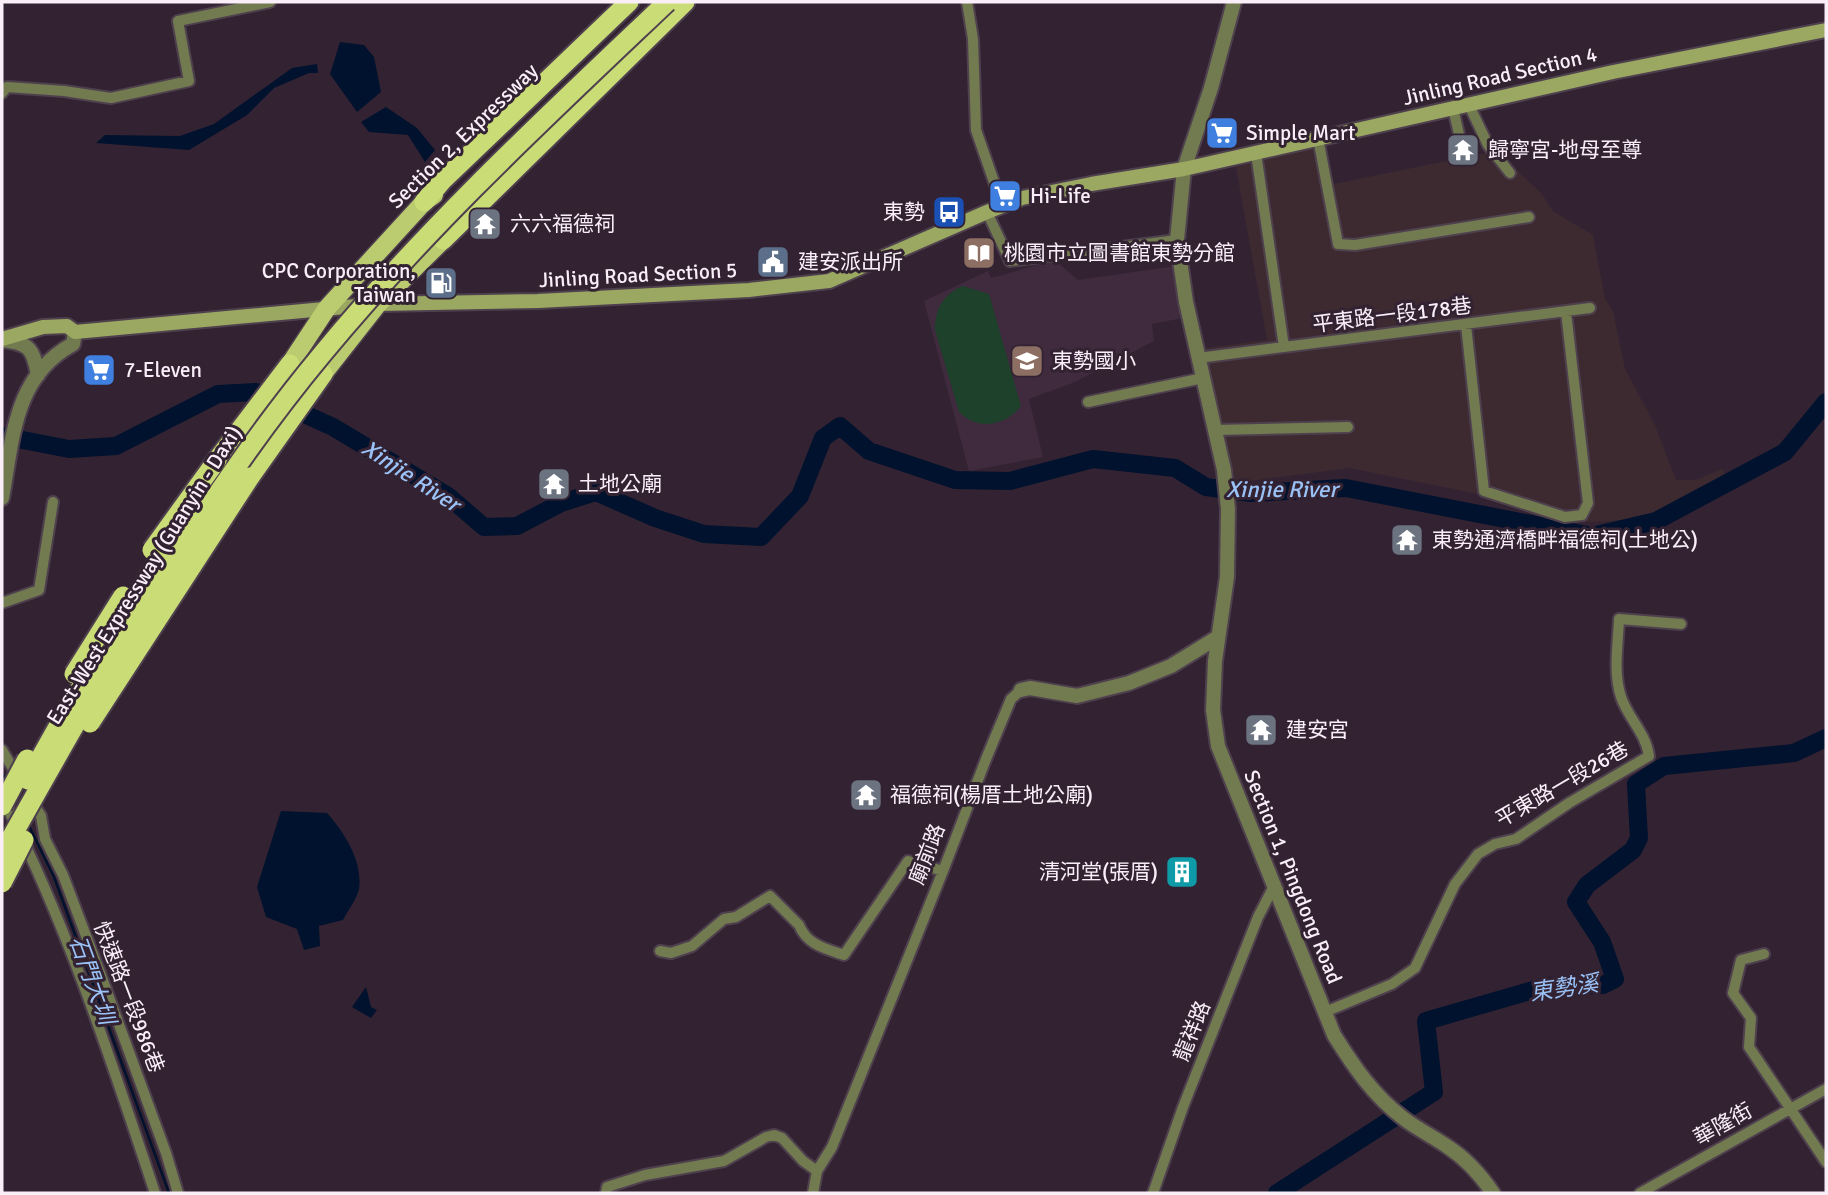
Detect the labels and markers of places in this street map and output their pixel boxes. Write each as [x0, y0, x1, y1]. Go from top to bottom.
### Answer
supermarket icon: Simple Mart [1203, 114, 1241, 152]
place label: Simple Mart [1246, 120, 1355, 146]
temple icon: 歸寧宮-地母至尊 [1444, 131, 1482, 169]
place label: 歸寧宮-地母至尊 [1488, 137, 1642, 163]
supermarket icon: Hi-Life [986, 177, 1024, 215]
place label: Hi-Life [1030, 183, 1091, 209]
bus stop icon: 東勢 [930, 193, 968, 231]
place label: 東勢 [883, 199, 925, 225]
temple icon: 六六福德祠 [466, 205, 504, 243]
place label: 六六福德祠 [510, 211, 615, 237]
library icon: 桃園市立圖書館東勢分館 [960, 234, 998, 272]
place label: 桃園市立圖書館東勢分館 [1004, 240, 1235, 266]
public building icon: 建安派出所 [754, 243, 792, 281]
place label: 建安派出所 [798, 249, 903, 275]
place label: CPC Corporation, Taiwan [262, 258, 416, 308]
fuel station icon: CPC Corporation, Taiwan [422, 264, 460, 302]
school or university icon: 東勢國小 [1008, 342, 1046, 380]
place label: 東勢國小 [1052, 348, 1136, 374]
supermarket icon: 7-Eleven [80, 351, 118, 389]
place label: 7-Eleven [124, 357, 202, 383]
temple icon: 土地公廟 [535, 465, 573, 503]
place label: 土地公廟 [578, 471, 662, 497]
temple icon: 東勢通濟橋畔福德祠(土地公) [1388, 521, 1426, 559]
place label: 東勢通濟橋畔福德祠(土地公) [1432, 527, 1698, 553]
temple icon: 建安宮 [1242, 711, 1280, 749]
place label: 建安宮 [1286, 717, 1349, 743]
temple icon: 福德祠(楊厝土地公廟) [847, 776, 885, 814]
place label: 福德祠(楊厝土地公廟) [890, 782, 1093, 808]
building icon: 清河堂(張厝) [1163, 853, 1201, 891]
place label: 清河堂(張厝) [1039, 859, 1158, 885]

